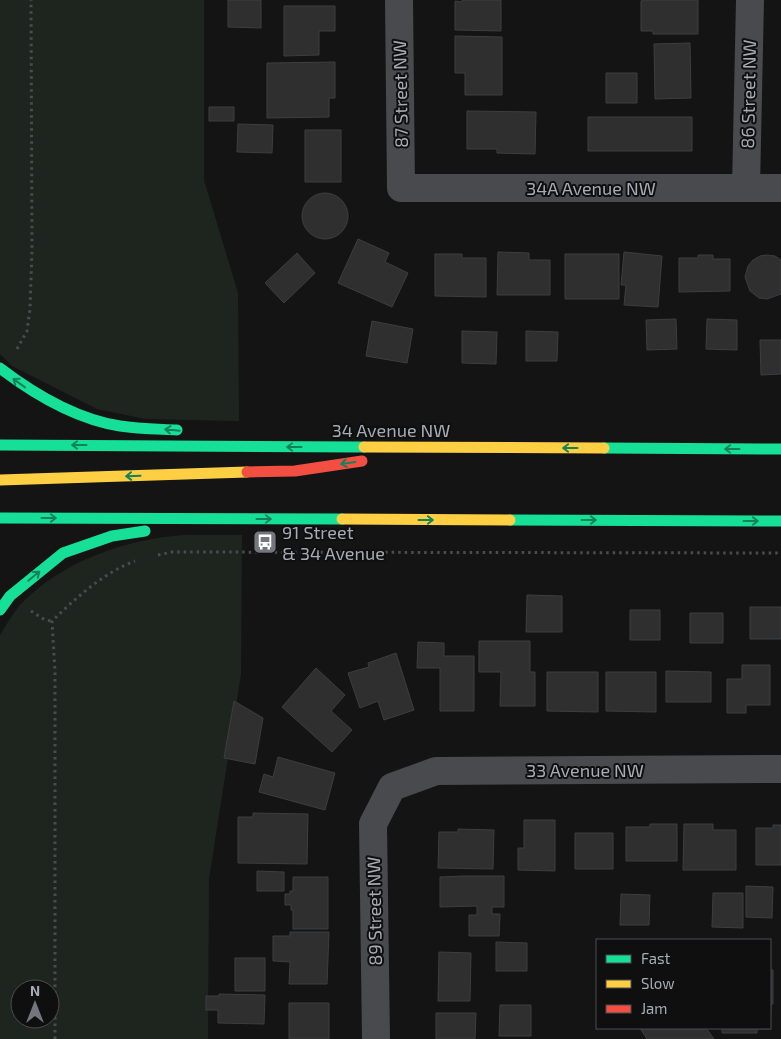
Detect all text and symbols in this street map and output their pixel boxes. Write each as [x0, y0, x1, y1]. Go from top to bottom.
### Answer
street label: 86 Street NW [736, 39, 760, 149]
street label: 87 Street NW [388, 40, 412, 148]
street label: 34A Avenue NW [526, 177, 656, 199]
one-way arrow [13, 377, 26, 388]
street label: 34 Avenue NW [332, 419, 450, 441]
one-way arrow [165, 425, 181, 435]
one-way arrow [71, 440, 88, 450]
one-way arrow [286, 442, 302, 452]
one-way arrow [562, 443, 578, 453]
one-way arrow [725, 444, 741, 454]
one-way arrow [340, 458, 356, 468]
one-way arrow [125, 471, 141, 480]
one-way arrow [40, 513, 56, 523]
one-way arrow [255, 514, 271, 524]
one-way arrow [418, 515, 434, 525]
one-way arrow [580, 515, 596, 525]
one-way arrow [742, 516, 759, 526]
place label: 91 Street & 34 Avenue [282, 521, 385, 564]
bus stop icon: 91 Street & 34 Avenue [252, 529, 278, 555]
one-way arrow [28, 571, 41, 582]
street label: 33 Avenue NW [526, 759, 644, 781]
street label: 89 Street NW [362, 856, 386, 966]
legend [596, 939, 771, 1029]
text: Fast [641, 949, 671, 967]
text: Slow [641, 974, 675, 992]
north arrow [10, 979, 60, 1029]
text: N [30, 982, 40, 999]
text: Jam [641, 999, 667, 1017]

